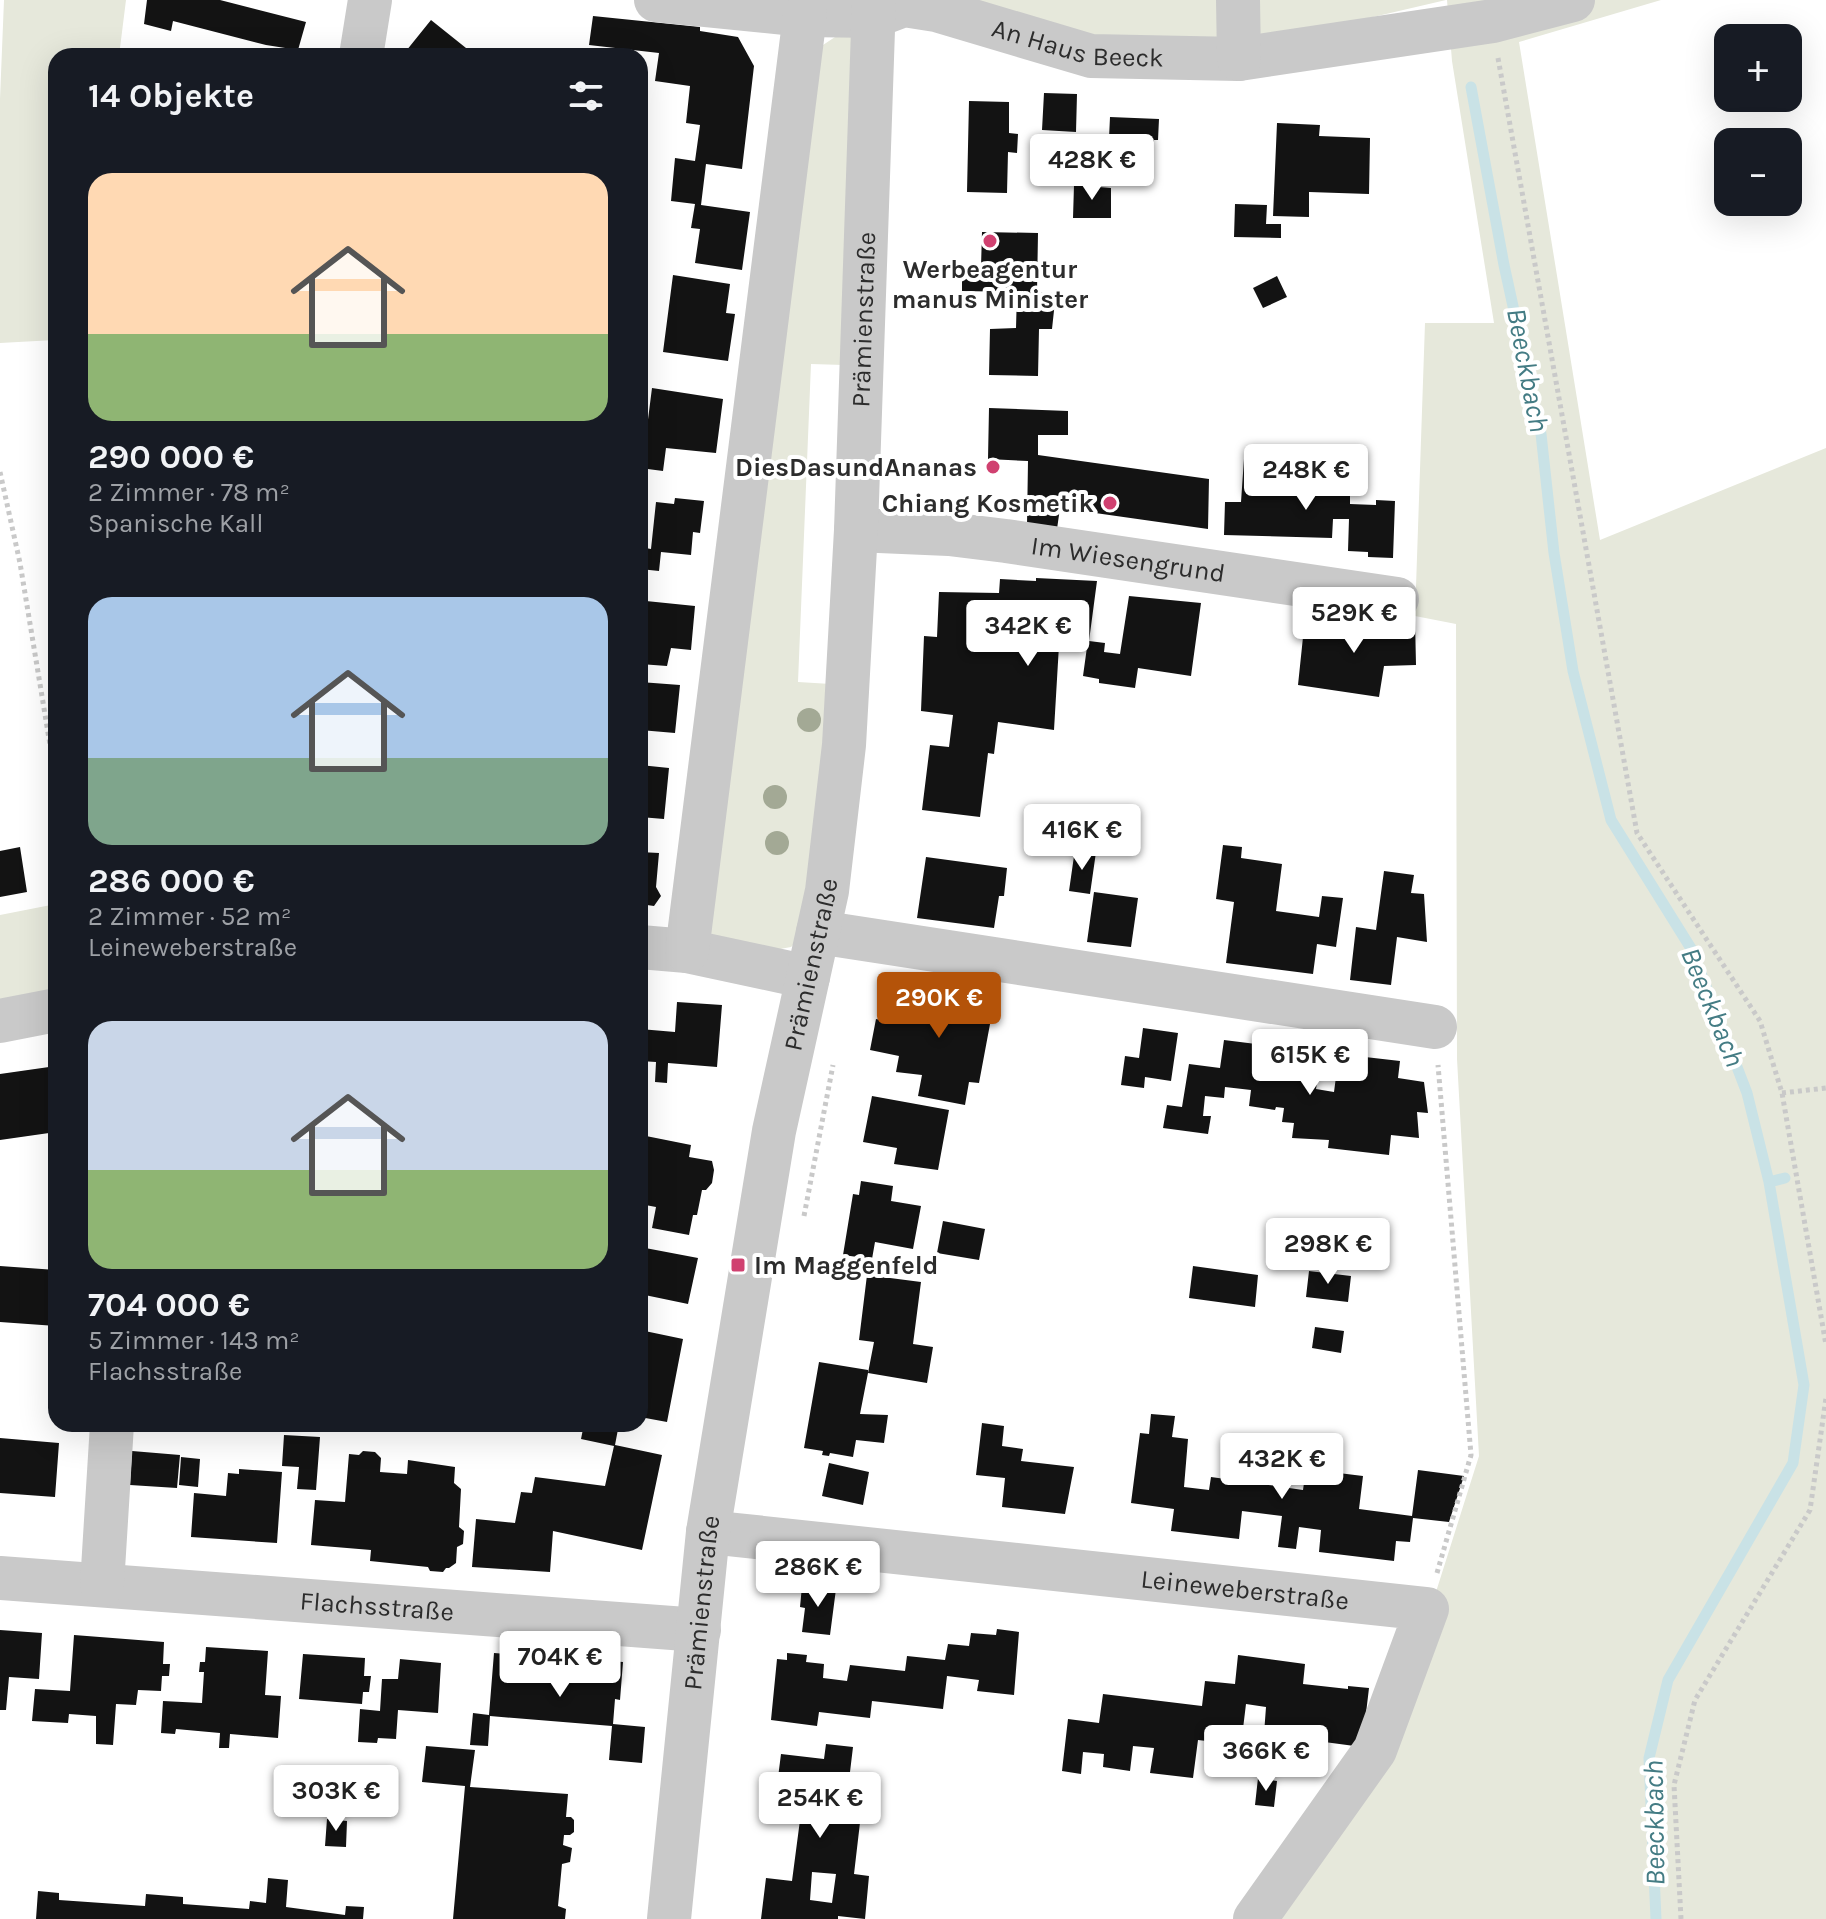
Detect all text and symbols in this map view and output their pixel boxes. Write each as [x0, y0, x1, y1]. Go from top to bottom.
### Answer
street label: An Haus Beeck [988, 12, 1164, 73]
map controls [1714, 24, 1802, 216]
button: + [1714, 24, 1802, 112]
icon: filters [564, 74, 608, 118]
text: 14 Objekte [88, 76, 254, 116]
button: − [1714, 128, 1802, 216]
pin: 428K € [1027, 134, 1157, 202]
text: 428K € [1048, 144, 1136, 175]
icon: home [276, 225, 420, 369]
street label: Prämienstraße [845, 231, 882, 408]
marker: Werbeagentur manus Minister [981, 232, 999, 250]
place label: Werbeagentur manus Minister [892, 254, 1089, 315]
water label: Beeckbach [1500, 305, 1556, 435]
text: 290 000 € [88, 437, 254, 477]
pin: 248K € [1241, 444, 1371, 512]
place label: DiesDasundAnanas [735, 452, 977, 483]
text: 248K € [1262, 454, 1350, 485]
marker: DiesDasundAnanas [984, 458, 1002, 476]
text: 2 Zimmer · 78 m² [88, 477, 290, 508]
place label: Chiang Kosmetik [882, 488, 1094, 519]
marker: Chiang Kosmetik [1101, 494, 1119, 512]
text: Spanische Kall [88, 508, 264, 539]
street label: Im Wiesengrund [1029, 529, 1227, 589]
pin: 529K € [1289, 587, 1419, 655]
text: 529K € [1311, 597, 1397, 628]
pin: 342K € [963, 600, 1093, 668]
text: 342K € [984, 610, 1072, 641]
icon: home [276, 649, 420, 793]
pin: 416K € [1017, 804, 1147, 872]
text: 416K € [1042, 814, 1122, 845]
text: 286 000 € [88, 861, 254, 901]
street label: Prämienstraße [777, 877, 844, 1054]
text: 2 Zimmer · 52 m² [88, 901, 291, 932]
text: Leineweberstraße [88, 932, 297, 963]
water label: Beeckbach [1674, 942, 1752, 1072]
pin: 290K € [874, 972, 1004, 1040]
text: 290K € [895, 982, 983, 1013]
pin: 615K € [1245, 1029, 1375, 1097]
text: 615K € [1270, 1039, 1350, 1070]
icon: home [276, 1073, 420, 1217]
pin: 298K € [1263, 1218, 1393, 1286]
text: 298K € [1284, 1228, 1372, 1259]
place label: Im Maggenfeld [754, 1250, 939, 1281]
marker: Im Maggenfeld [729, 1256, 747, 1274]
text: 704 000 € [88, 1285, 250, 1325]
text: 5 Zimmer · 143 m² [88, 1325, 300, 1356]
text: Flachsstraße [88, 1356, 242, 1387]
pin: 432K € [1217, 1433, 1347, 1501]
text: 432K € [1238, 1443, 1326, 1474]
street label: Prämienstraße [677, 1513, 726, 1692]
pin: 286K € [753, 1541, 883, 1609]
text: 286K € [774, 1551, 862, 1582]
street label: Leineweberstraße [1139, 1563, 1351, 1616]
street label: Flachsstraße [299, 1585, 455, 1627]
pin: 704K € [495, 1631, 625, 1699]
text: 704K € [518, 1641, 602, 1672]
pin: 366K € [1201, 1725, 1331, 1793]
text: 366K € [1222, 1735, 1310, 1766]
water label: Beeckbach [1636, 1760, 1672, 1886]
pin: 303K € [271, 1765, 401, 1833]
pin: 254K € [755, 1772, 885, 1840]
text: 303K € [292, 1775, 380, 1806]
text: 254K € [777, 1782, 863, 1813]

